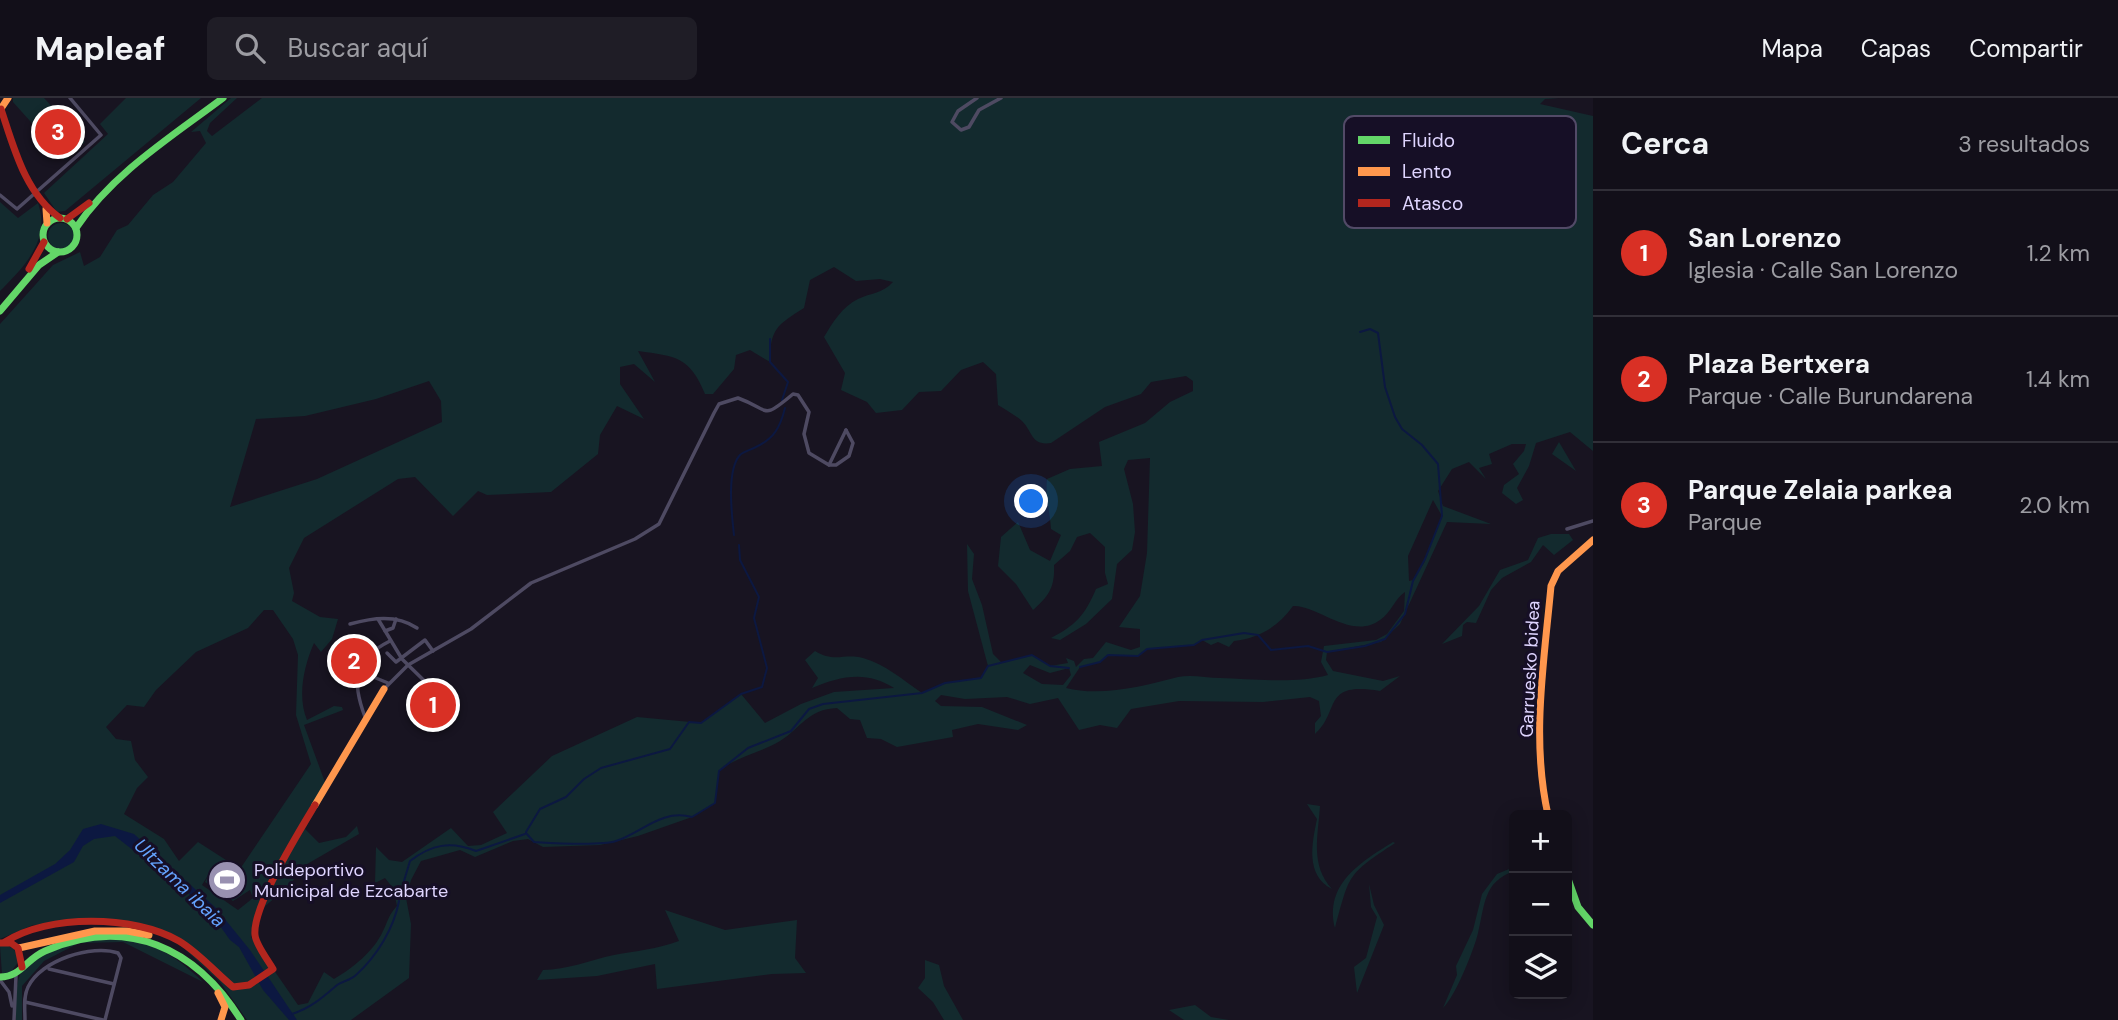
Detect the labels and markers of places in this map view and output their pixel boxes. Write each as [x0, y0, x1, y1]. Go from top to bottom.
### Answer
pin: 3 [35, 106, 81, 158]
pin: 2 [331, 635, 377, 687]
pin: 1 [410, 679, 456, 731]
place label: Polideportivo Municipal de Ezcabarte [254, 858, 448, 903]
sports icon: Polideportivo Municipal de Ezcabarte [206, 859, 248, 901]

